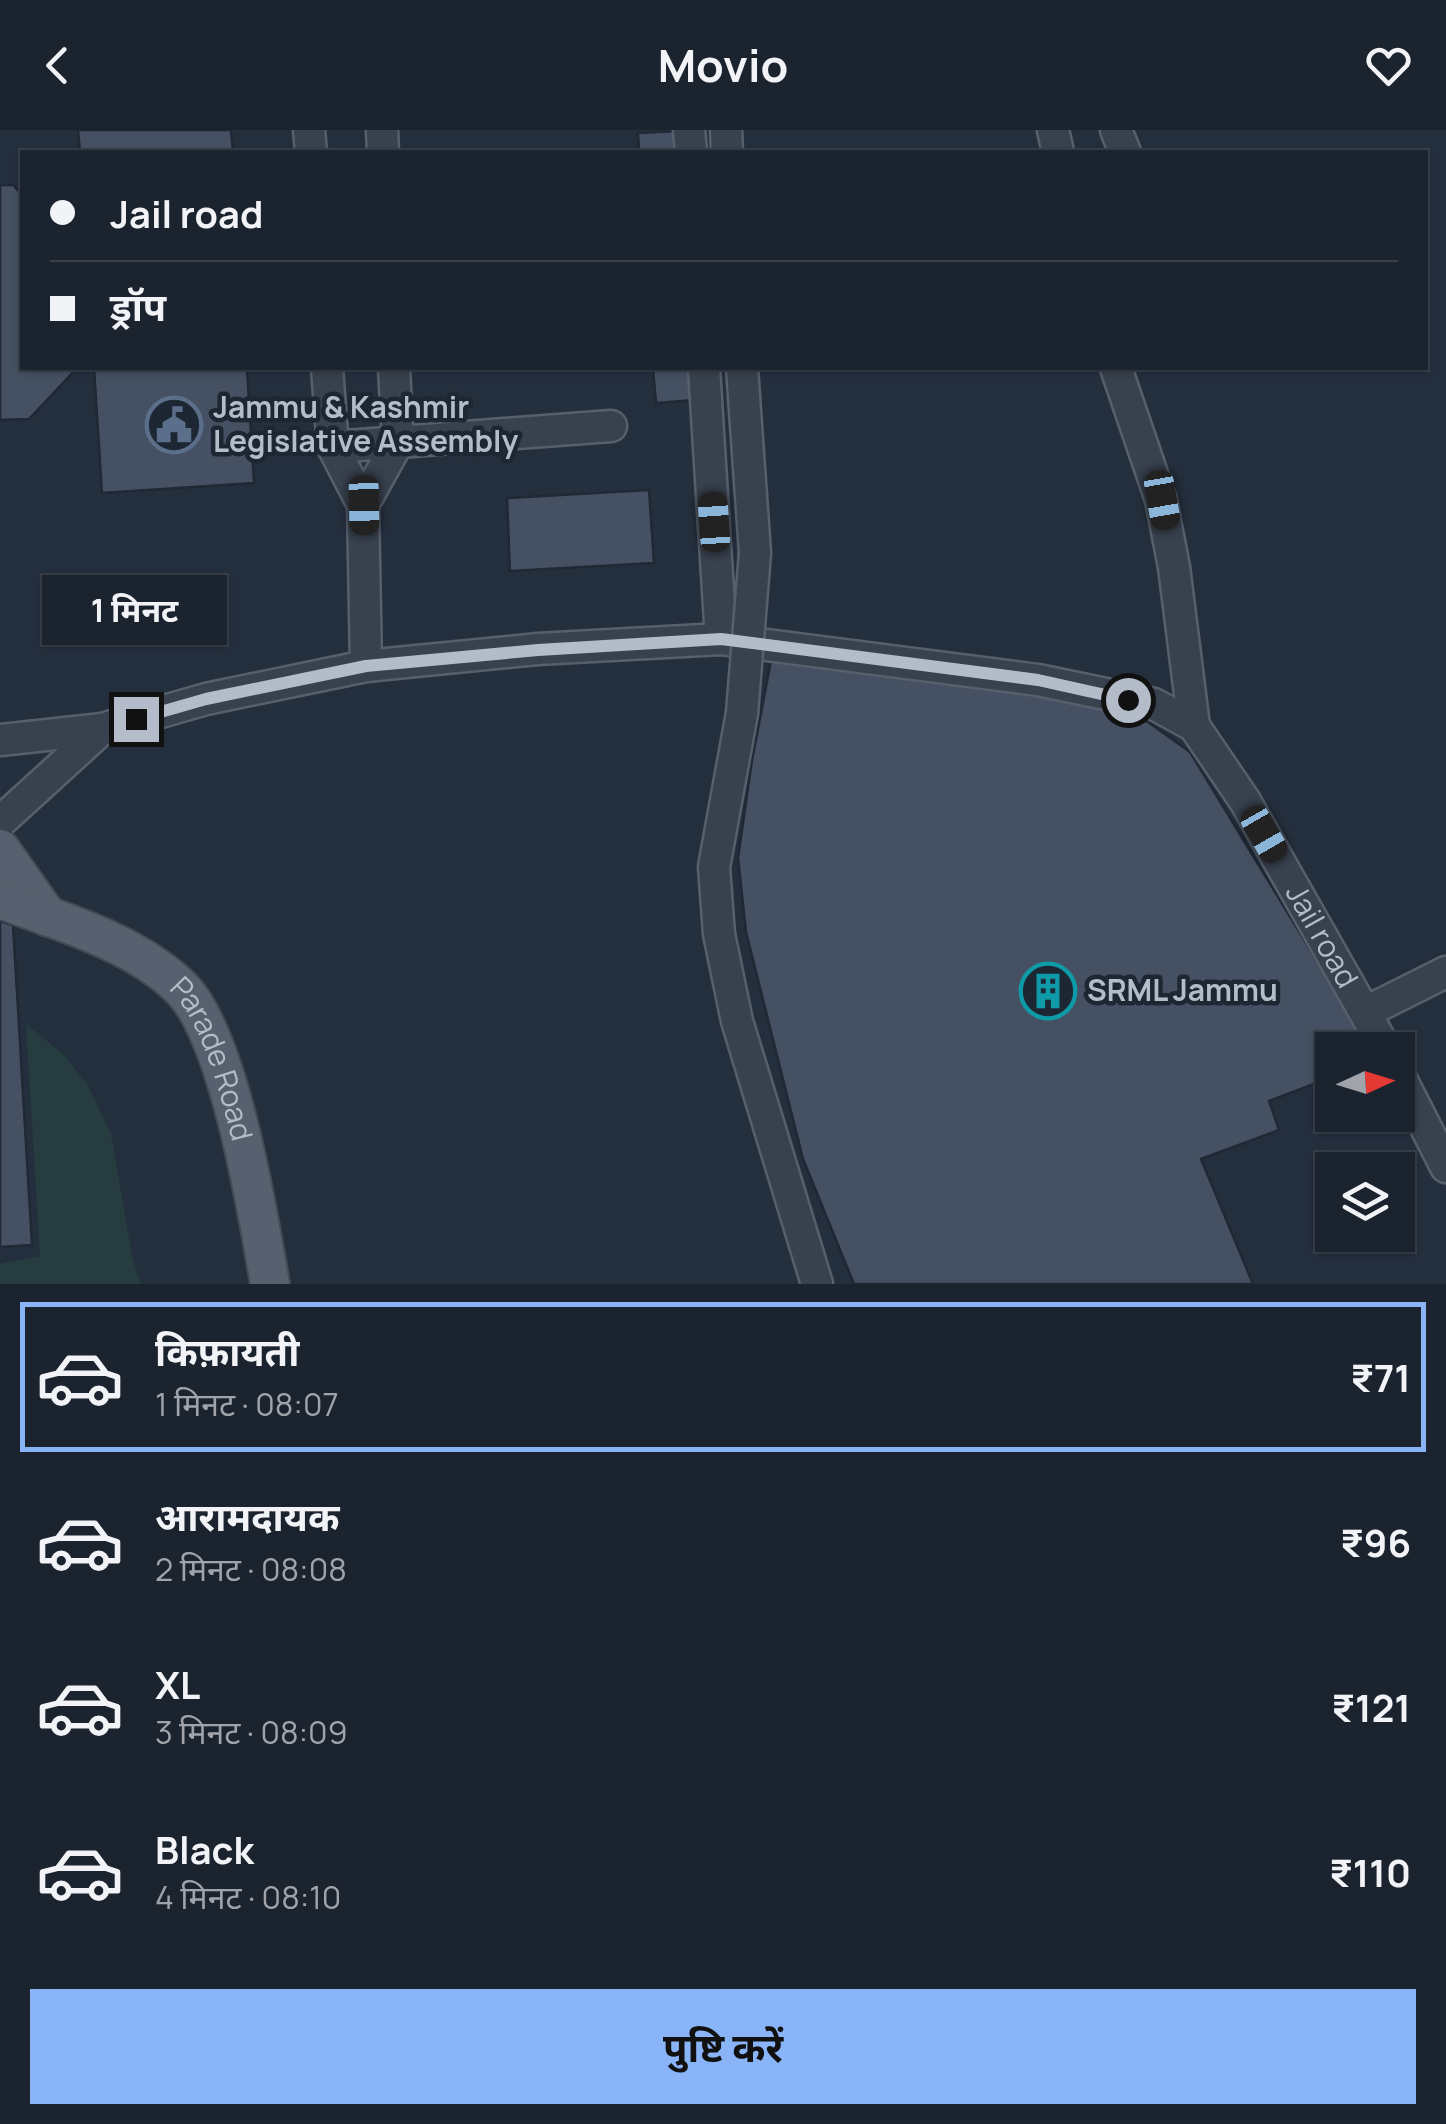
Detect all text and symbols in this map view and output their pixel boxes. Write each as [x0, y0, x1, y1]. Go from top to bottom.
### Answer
text: Movio [658, 34, 788, 96]
icon: back [30, 38, 85, 93]
icon: heart [1361, 38, 1416, 93]
text: Jail road [110, 187, 263, 239]
text: ड्रॉप [110, 280, 166, 332]
place label: Jammu & Kashmir Legislative Assembly [213, 386, 518, 461]
public building icon: Jammu & Kashmir Legislative Assembly [144, 395, 204, 455]
car [1142, 468, 1182, 532]
car [348, 475, 380, 535]
car [697, 491, 731, 553]
callout: 1 मिनट [44, 574, 228, 644]
text: 1 मिनट [91, 588, 178, 632]
route start [1106, 678, 1151, 723]
route end [114, 697, 159, 742]
car [1236, 801, 1292, 867]
street label: Jail road [1277, 876, 1369, 995]
building icon: SRML Jammu [1018, 961, 1078, 1021]
street label: Parade Road [162, 967, 264, 1145]
place label: SRML Jammu [1087, 969, 1278, 1010]
north arrow [1315, 1032, 1415, 1132]
map controls [1315, 1032, 1415, 1252]
button: layers [1315, 1152, 1415, 1252]
text: किफ़ायती [155, 1325, 299, 1377]
icon: car [35, 1332, 125, 1422]
text: ₹71 [1351, 1351, 1411, 1403]
text: 1 मिनट · 08:07 [155, 1382, 339, 1426]
text: आरामदायक [155, 1490, 339, 1542]
icon: car [35, 1497, 125, 1587]
text: ₹96 [1340, 1516, 1411, 1568]
text: 2 मिनट · 08:08 [155, 1547, 347, 1591]
text: XL [155, 1658, 200, 1710]
icon: car [35, 1662, 125, 1752]
text: ₹121 [1332, 1681, 1411, 1733]
text: 3 मिनट · 08:09 [155, 1710, 348, 1754]
text: Black [155, 1823, 254, 1875]
icon: car [35, 1827, 125, 1917]
text: ₹110 [1329, 1846, 1411, 1898]
text: 4 मिनट · 08:10 [155, 1875, 341, 1919]
button: पुष्टि करें [30, 1989, 1416, 2104]

